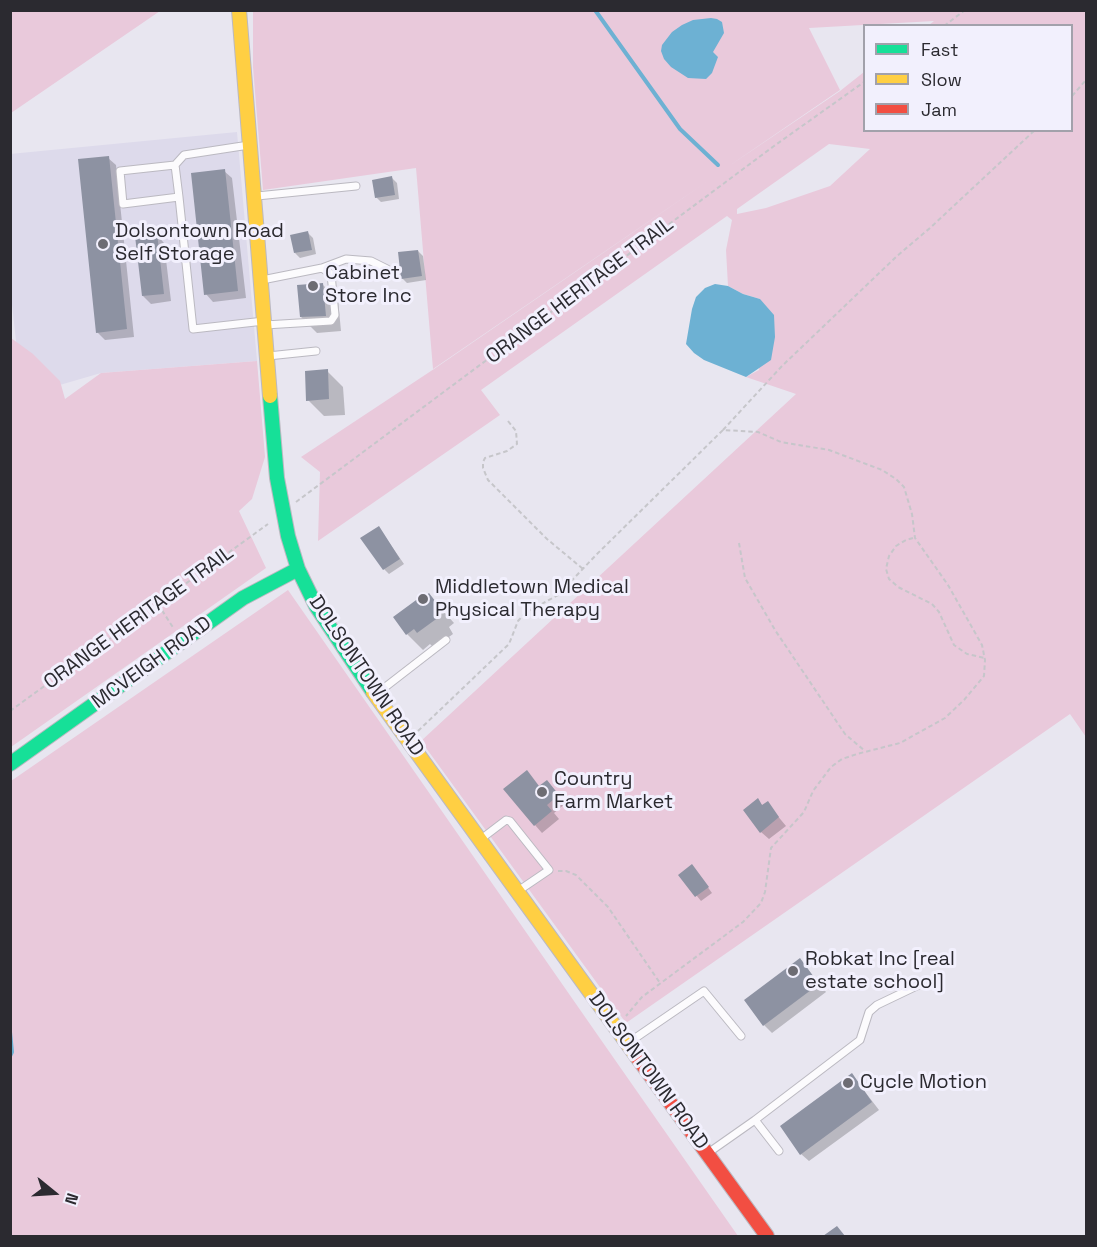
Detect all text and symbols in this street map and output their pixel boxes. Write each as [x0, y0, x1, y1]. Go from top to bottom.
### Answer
legend [863, 24, 1073, 132]
text: Fast [921, 38, 958, 61]
text: Slow [921, 68, 962, 91]
text: Jam [921, 98, 957, 121]
street label: ORANGE HERITAGE TRAIL [482, 213, 678, 369]
place label: Dolsontown Road Self Storage [115, 220, 284, 267]
marker: Dolsontown Road Self Storage [96, 237, 110, 251]
place label: Cabinet Store Inc [325, 262, 412, 309]
marker: Cabinet Store Inc [306, 279, 320, 293]
street label: ORANGE HERITAGE TRAIL [40, 541, 238, 695]
place label: Middletown Medical Physical Therapy [435, 576, 629, 623]
street label: DOLSONTOWN ROAD [303, 591, 429, 761]
marker: Middletown Medical Physical Therapy [416, 592, 430, 606]
street label: MCVEIGH ROAD [88, 612, 216, 714]
place label: Country Farm Market [554, 768, 673, 815]
marker: Country Farm Market [535, 785, 549, 799]
place label: Robkat Inc [real estate school] [805, 948, 955, 995]
marker: Robkat Inc [real estate school] [786, 964, 800, 978]
street label: DOLSONTOWN ROAD [583, 988, 713, 1154]
place label: Cycle Motion [860, 1071, 987, 1095]
marker: Cycle Motion [841, 1076, 855, 1090]
north arrow [24, 1163, 84, 1223]
text: N [60, 1190, 83, 1207]

